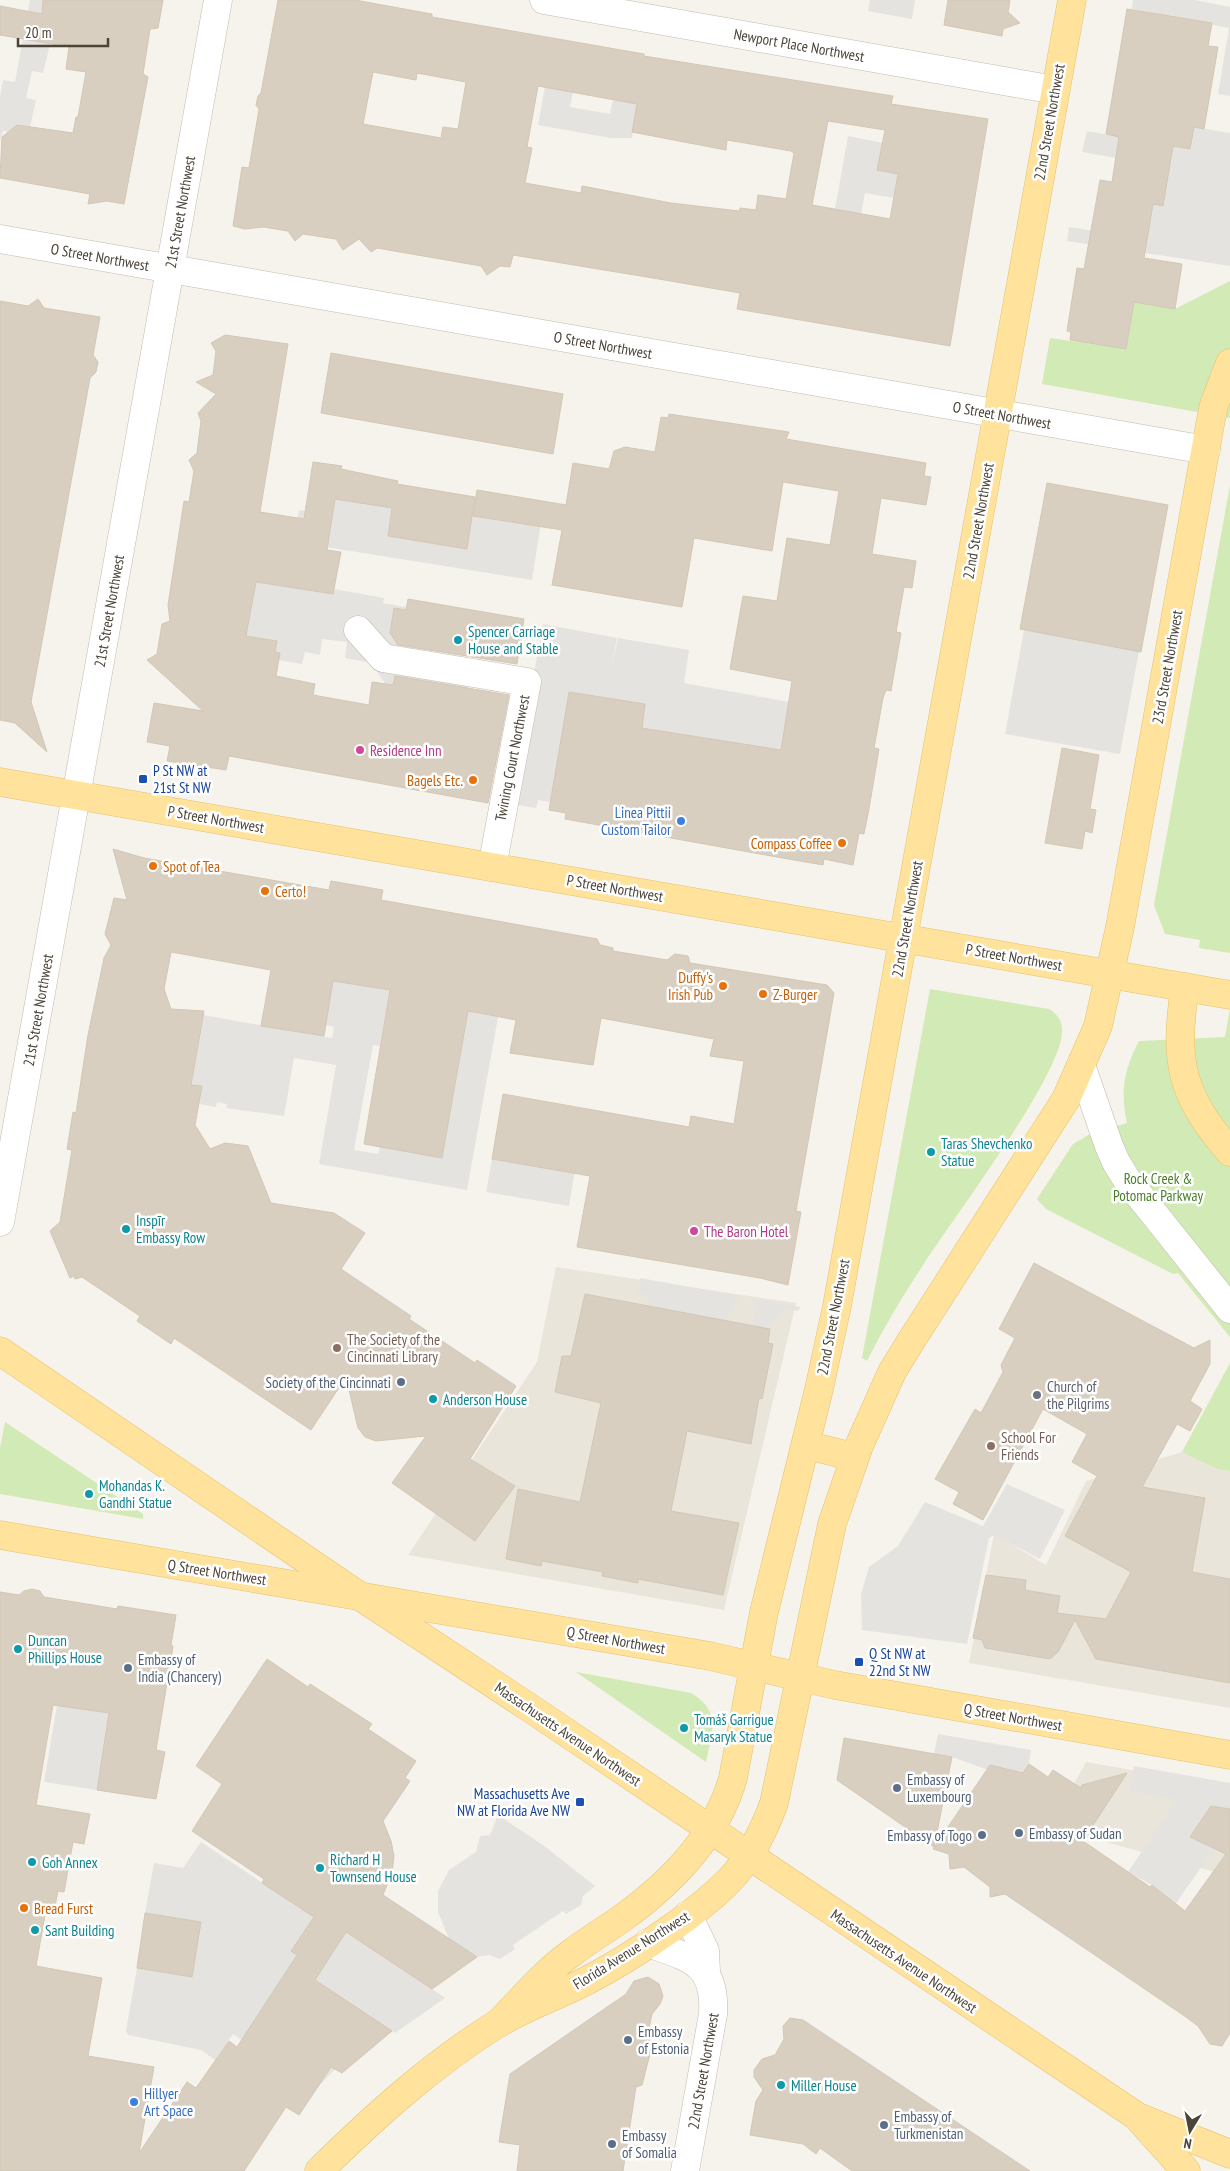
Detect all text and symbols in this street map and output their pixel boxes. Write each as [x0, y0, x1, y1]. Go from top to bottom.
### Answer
scale bar [18, 15, 108, 47]
text: 20 m [25, 23, 51, 42]
street label: Newport Place Northwest [732, 24, 866, 66]
street label: 22nd Street Northwest [1029, 62, 1069, 182]
street label: 21st Street Northwest [161, 154, 199, 270]
street label: O Street Northwest [49, 239, 151, 275]
street label: O Street Northwest [552, 327, 654, 363]
street label: O Street Northwest [951, 397, 1053, 433]
street label: 22nd Street Northwest [958, 461, 998, 581]
street label: 21st Street Northwest [90, 553, 128, 669]
street label: 23rd Street Northwest [1148, 609, 1186, 725]
place label: Spencer Carriage House and Stable [468, 622, 558, 658]
marker: Spencer Carriage House and Stable [452, 634, 464, 646]
street label: Twining Court Northwest [490, 693, 534, 823]
place label: Residence Inn [370, 741, 442, 760]
marker: Residence Inn [354, 744, 366, 756]
place label: P St NW at 21st St NW [153, 761, 211, 797]
place label: Bagels Etc. [407, 771, 463, 790]
marker: P St NW at 21st St NW [137, 773, 149, 785]
marker: Bagels Etc. [467, 774, 479, 786]
street label: P Street Northwest [166, 801, 266, 837]
place label: Linea Pittii Custom Tailor [601, 803, 672, 839]
marker: Linea Pittii Custom Tailor [675, 815, 687, 827]
place label: Compass Coffee [751, 834, 832, 853]
marker: Compass Coffee [836, 837, 848, 849]
place label: Spot of Tea [163, 857, 220, 876]
street label: 22nd Street Northwest [887, 859, 927, 979]
marker: Spot of Tea [147, 860, 159, 872]
street label: P Street Northwest [565, 870, 665, 906]
place label: Certo! [275, 882, 306, 901]
marker: Certo! [259, 885, 271, 897]
street label: P Street Northwest [964, 939, 1064, 975]
street label: 21st Street Northwest [19, 952, 57, 1068]
place label: Duffy's Irish Pub [668, 968, 713, 1004]
marker: Duffy's Irish Pub [717, 980, 729, 992]
place label: Z-Burger [773, 985, 818, 1004]
marker: Z-Burger [757, 988, 769, 1000]
place label: Taras Shevchenko Statue [941, 1134, 1032, 1170]
marker: Taras Shevchenko Statue [925, 1146, 937, 1158]
park label: Rock Creek & Potomac Parkway [1113, 1169, 1203, 1205]
place label: Inspīr Embassy Row [136, 1211, 205, 1247]
place label: The Baron Hotel [704, 1222, 789, 1241]
marker: Inspīr Embassy Row [120, 1223, 132, 1235]
marker: The Baron Hotel [688, 1225, 700, 1237]
street label: 22nd Street Northwest [812, 1257, 854, 1377]
place label: The Society of the Cincinnati Library [347, 1330, 440, 1366]
marker: The Society of the Cincinnati Library [331, 1342, 343, 1354]
place label: Society of the Cincinnati [266, 1373, 391, 1392]
marker: Society of the Cincinnati [395, 1376, 407, 1388]
place label: Church of the Pilgrims [1047, 1377, 1109, 1413]
marker: Church of the Pilgrims [1031, 1389, 1043, 1401]
place label: Anderson House [443, 1390, 527, 1409]
marker: Anderson House [427, 1393, 439, 1405]
place label: School For Friends [1001, 1428, 1057, 1464]
marker: School For Friends [985, 1440, 997, 1452]
place label: Mohandas K. Gandhi Statue [99, 1476, 172, 1512]
marker: Mohandas K. Gandhi Statue [83, 1488, 95, 1500]
street label: Q Street Northwest [166, 1555, 268, 1589]
street label: Q Street Northwest [565, 1622, 667, 1658]
place label: Duncan Phillips House [28, 1631, 102, 1667]
marker: Duncan Phillips House [12, 1643, 24, 1655]
place label: Q St NW at 22nd St NW [869, 1644, 931, 1680]
place label: Embassy of India (Chancery) [138, 1650, 222, 1686]
marker: Q St NW at 22nd St NW [853, 1656, 865, 1668]
marker: Embassy of India (Chancery) [122, 1662, 134, 1674]
street label: Massachusetts Avenue Northwest [491, 1678, 645, 1790]
street label: Q Street Northwest [962, 1699, 1064, 1735]
place label: Tomáš Garrigue Masaryk Statue [694, 1710, 774, 1746]
marker: Tomáš Garrigue Masaryk Statue [678, 1722, 690, 1734]
place label: Embassy of Luxembourg [907, 1770, 971, 1806]
marker: Embassy of Luxembourg [891, 1782, 903, 1794]
place label: Massachusetts Ave NW at Florida Ave NW [457, 1784, 570, 1820]
marker: Massachusetts Ave NW at Florida Ave NW [574, 1796, 586, 1808]
place label: Embassy of Sudan [1029, 1824, 1122, 1843]
place label: Embassy of Togo [887, 1826, 972, 1845]
marker: Embassy of Sudan [1013, 1827, 1025, 1839]
marker: Embassy of Togo [976, 1829, 988, 1841]
place label: Richard H Townsend House [330, 1850, 417, 1886]
place label: Goh Annex [42, 1853, 98, 1872]
marker: Goh Annex [26, 1856, 38, 1868]
marker: Richard H Townsend House [314, 1862, 326, 1874]
place label: Bread Furst [34, 1899, 93, 1918]
marker: Bread Furst [18, 1902, 30, 1914]
street label: Massachusetts Avenue Northwest [827, 1905, 981, 2017]
street label: Florida Avenue Northwest [569, 1906, 693, 1994]
place label: Sant Building [45, 1921, 114, 1940]
marker: Sant Building [29, 1924, 41, 1936]
street label: 22nd Street Northwest [683, 2011, 723, 2131]
place label: Embassy of Estonia [638, 2022, 689, 2058]
marker: Embassy of Estonia [622, 2034, 634, 2046]
place label: Miller House [791, 2076, 857, 2095]
marker: Miller House [775, 2079, 787, 2091]
place label: Hillyer Art Space [144, 2084, 193, 2120]
marker: Hillyer Art Space [128, 2096, 140, 2108]
north arrow [1165, 2106, 1215, 2156]
place label: Embassy of Turkmenistan [894, 2107, 963, 2143]
marker: Embassy of Turkmenistan [878, 2119, 890, 2131]
place label: Embassy of Somalia [622, 2126, 677, 2162]
text: N [1182, 2134, 1193, 2153]
marker: Embassy of Somalia [606, 2138, 618, 2150]

